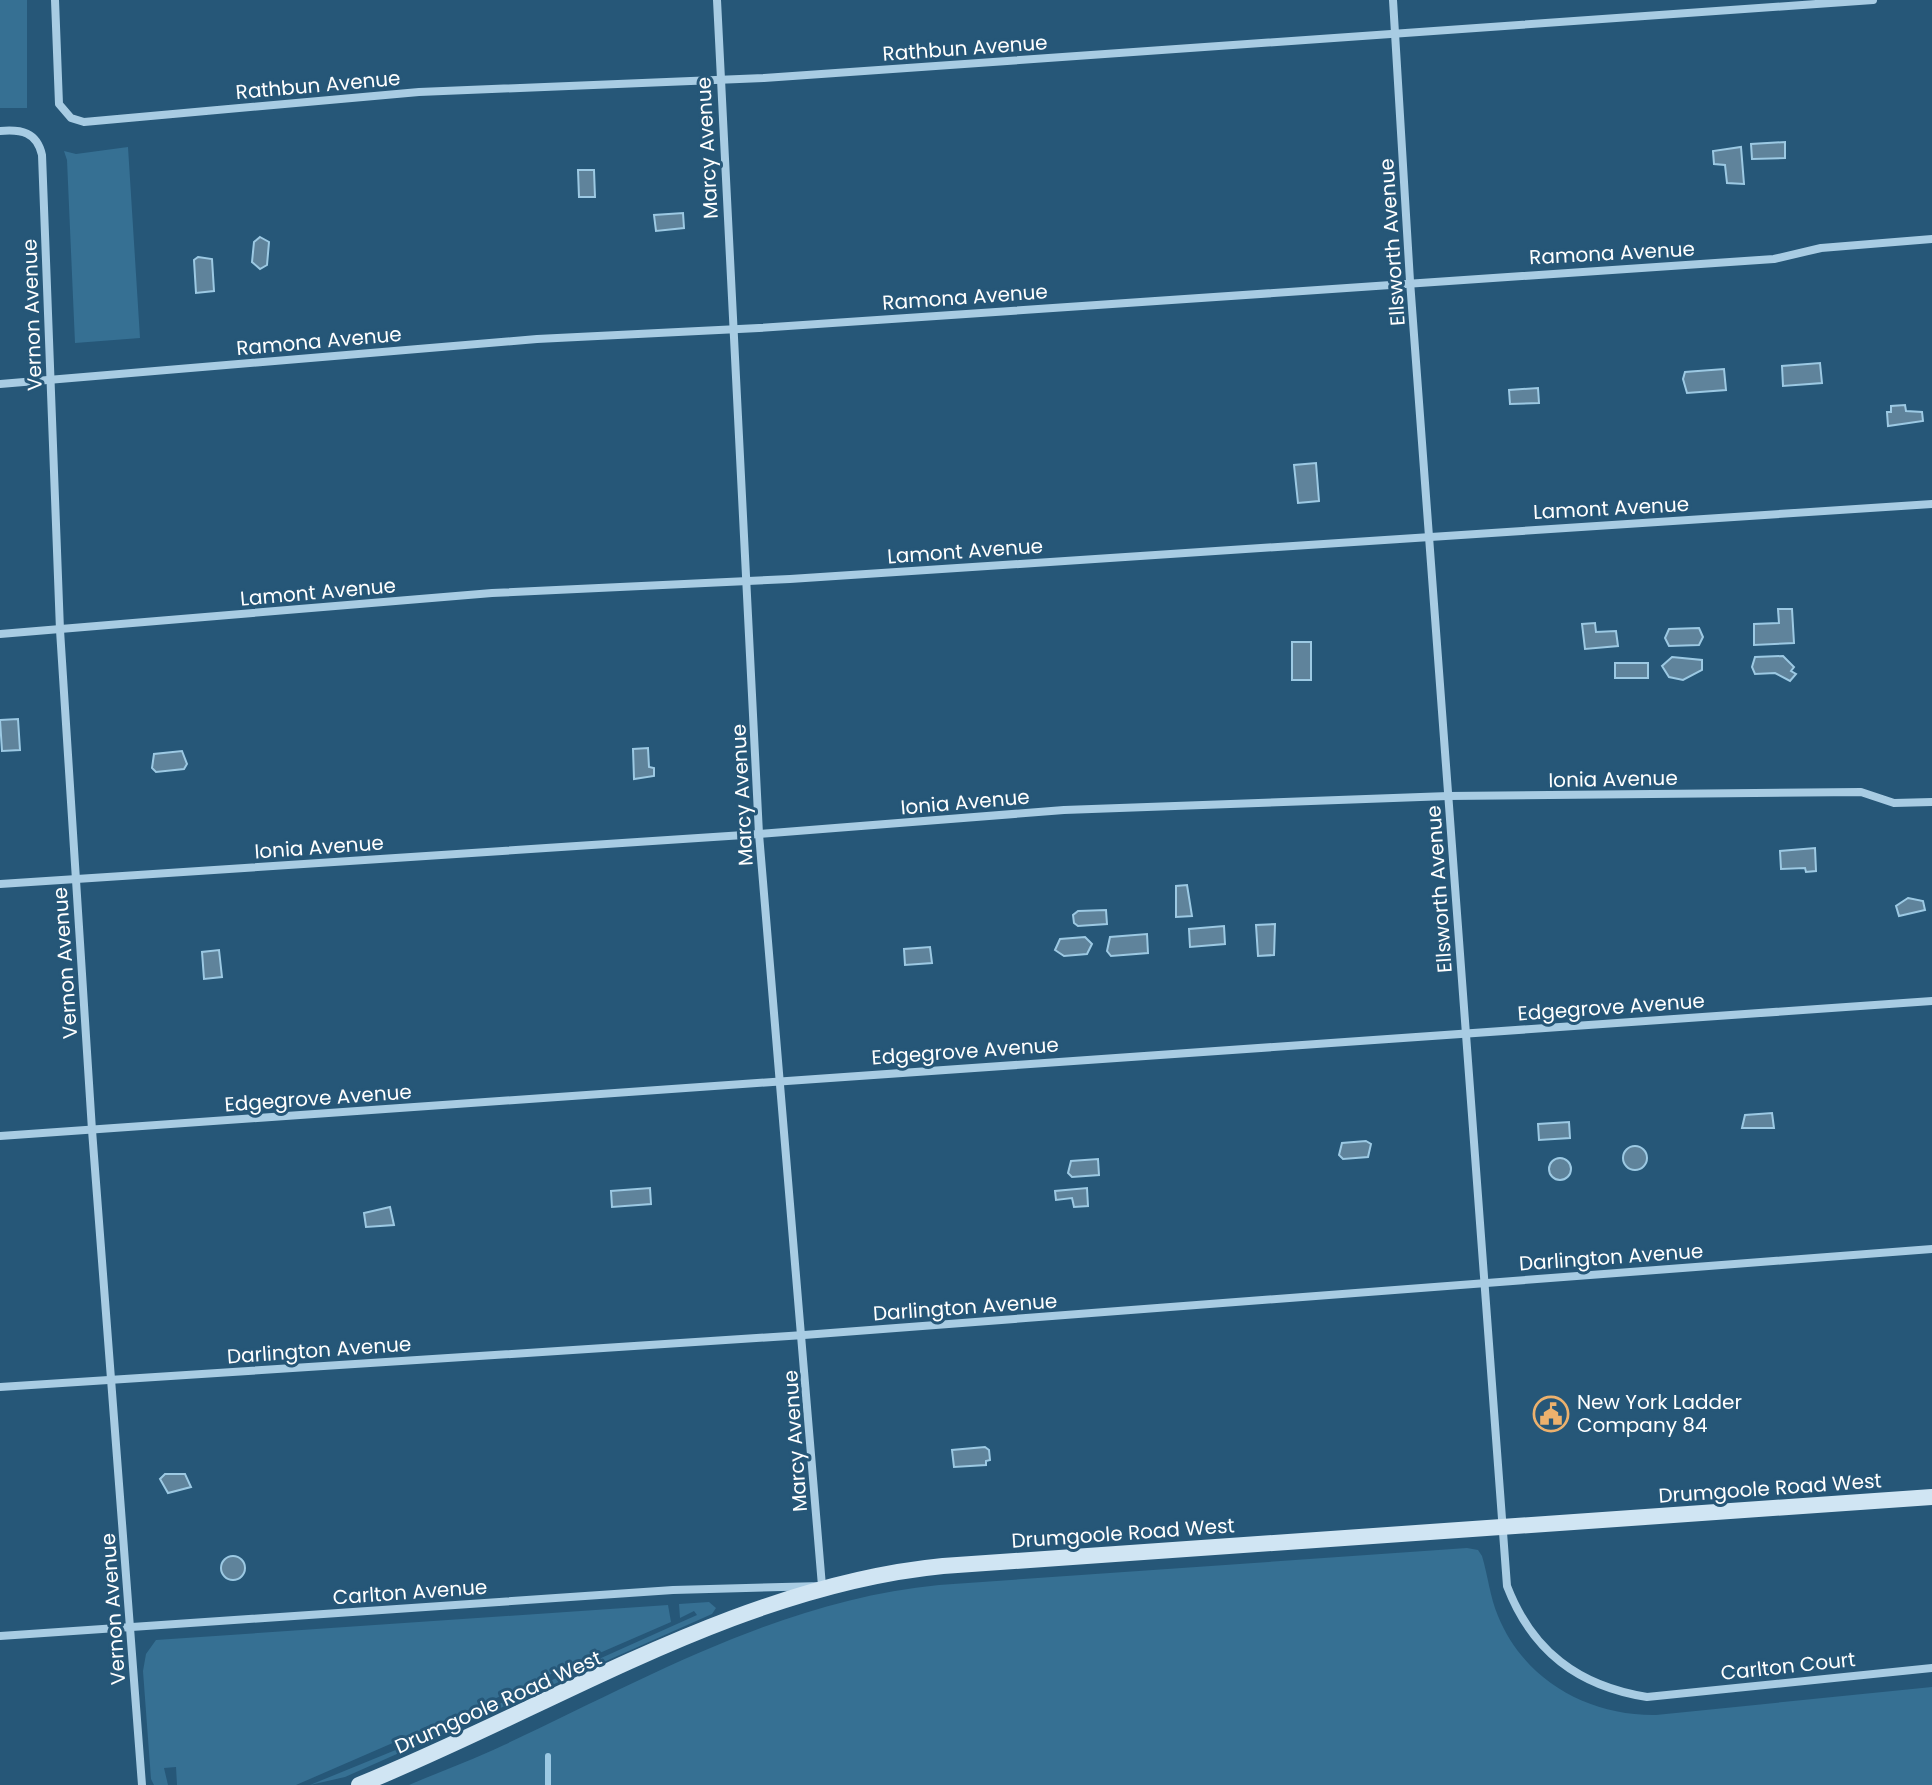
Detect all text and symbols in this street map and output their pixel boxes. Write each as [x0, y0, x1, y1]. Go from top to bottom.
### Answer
street label: Rathbun Avenue [882, 28, 1048, 68]
street label: Rathbun Avenue [234, 64, 402, 106]
street label: Marcy Avenue [689, 76, 725, 220]
street label: Ellsworth Avenue [1372, 157, 1412, 327]
street label: Ramona Avenue [1528, 235, 1696, 271]
street label: Vernon Avenue [15, 238, 49, 392]
street label: Ramona Avenue [881, 277, 1049, 317]
street label: Ramona Avenue [235, 320, 403, 362]
street label: Lamont Avenue [1532, 490, 1690, 526]
street label: Lamont Avenue [886, 532, 1044, 570]
street label: Lamont Avenue [239, 571, 397, 613]
street label: Marcy Avenue [724, 723, 760, 867]
street label: Ionia Avenue [1548, 764, 1678, 794]
street label: Ionia Avenue [899, 782, 1031, 822]
street label: Ellsworth Avenue [1419, 804, 1459, 974]
street label: Ionia Avenue [253, 829, 385, 865]
street label: Vernon Avenue [46, 886, 84, 1040]
street label: Edgegrove Avenue [1516, 986, 1706, 1028]
street label: Edgegrove Avenue [870, 1030, 1060, 1072]
street label: Edgegrove Avenue [223, 1077, 413, 1119]
street label: Darlington Avenue [1518, 1237, 1704, 1277]
street label: Darlington Avenue [872, 1287, 1058, 1327]
street label: Darlington Avenue [226, 1330, 412, 1370]
street label: Marcy Avenue [776, 1369, 814, 1513]
place label: New York Ladder Company 84 [1577, 1388, 1742, 1439]
public building icon: New York Ladder Company 84 [1532, 1395, 1570, 1433]
street label: Drumgoole Road West [1657, 1466, 1883, 1510]
street label: Drumgoole Road West [1010, 1511, 1236, 1555]
street label: Vernon Avenue [94, 1532, 132, 1686]
street label: Carlton Avenue [332, 1573, 488, 1611]
street label: Drumgoole Road West [390, 1644, 606, 1760]
street label: Carlton Court [1719, 1645, 1857, 1687]

